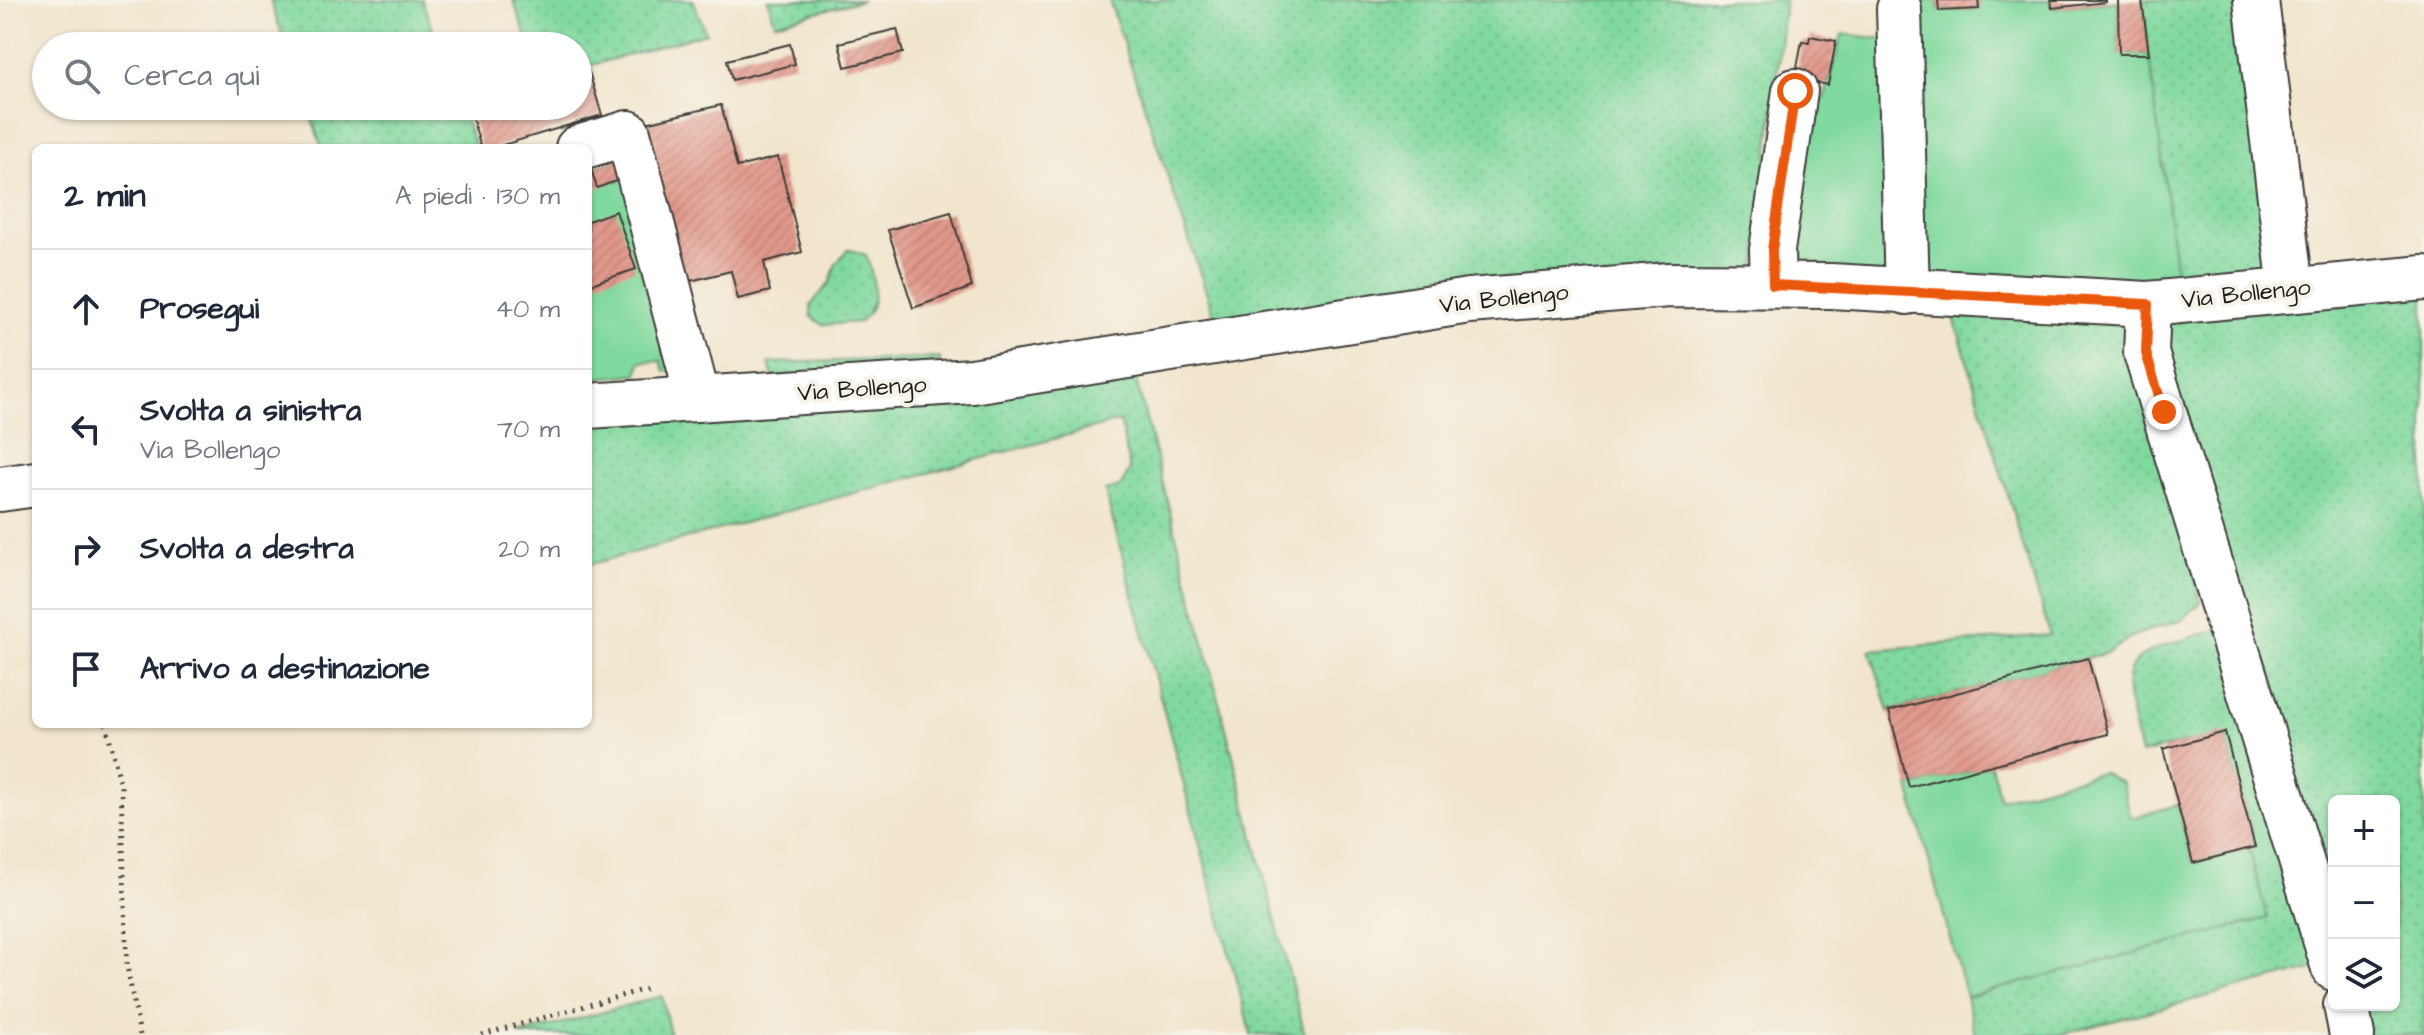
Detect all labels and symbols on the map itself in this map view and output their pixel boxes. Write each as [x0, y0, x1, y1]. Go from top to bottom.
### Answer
route start [1777, 73, 1813, 109]
street label: Via Bollengo [2180, 270, 2313, 319]
street label: Via Bollengo [1438, 275, 1571, 324]
street label: Via Bollengo [796, 367, 928, 411]
route end [2146, 394, 2182, 430]

